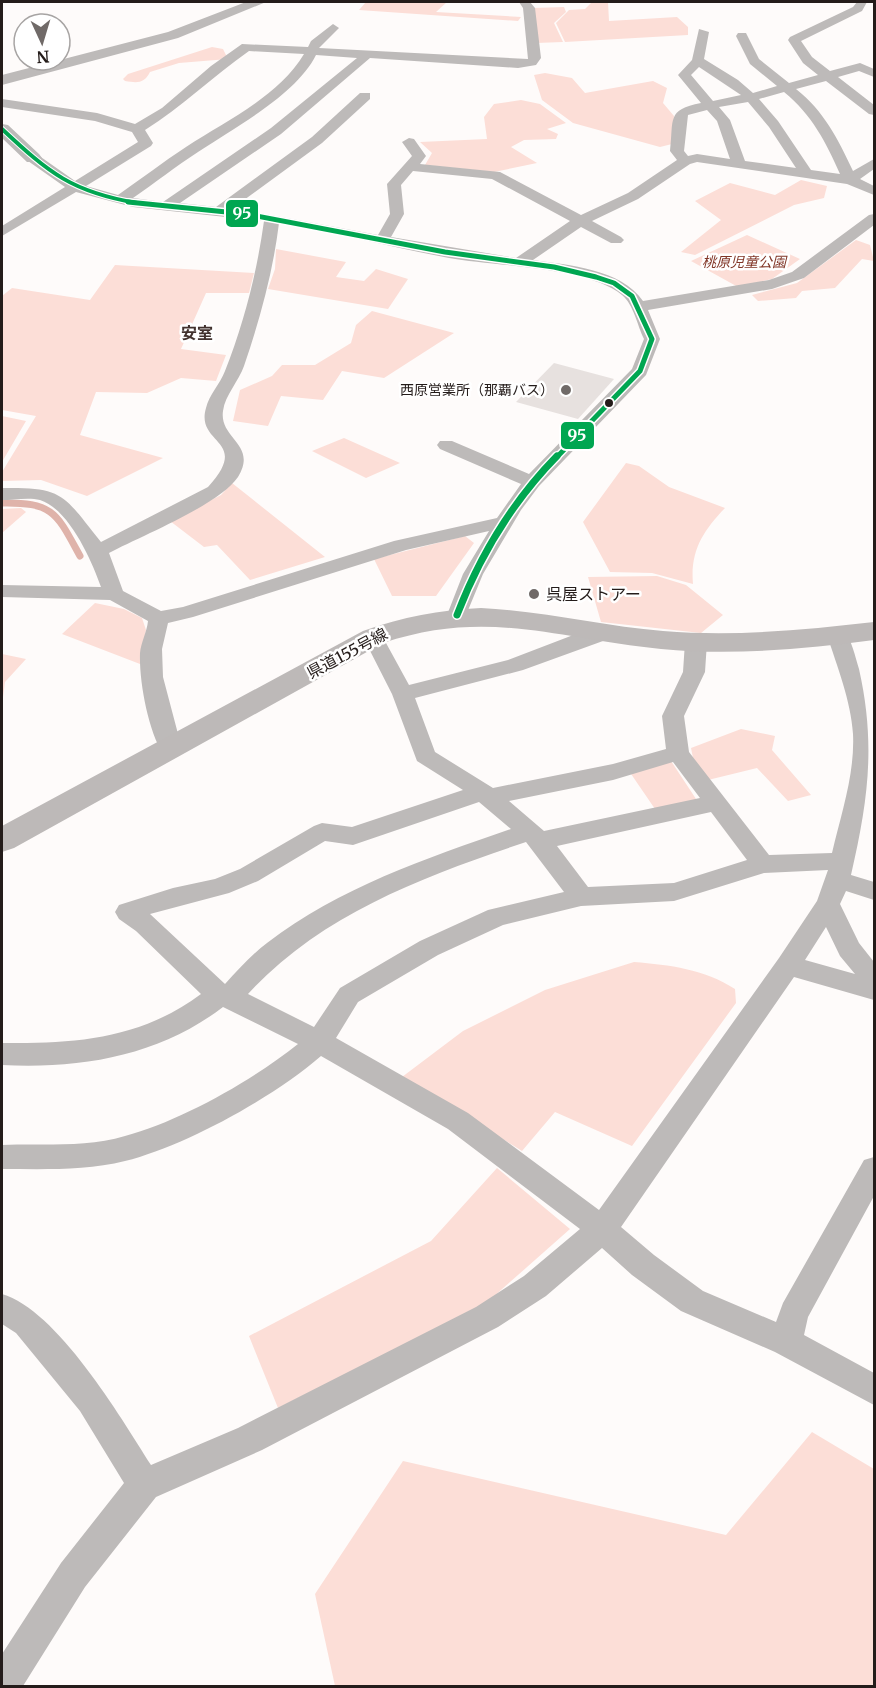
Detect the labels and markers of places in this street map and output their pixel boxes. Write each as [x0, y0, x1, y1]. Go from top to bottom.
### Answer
place label: 西原営業所（那覇バス） [400, 381, 554, 399]
marker: 西原営業所（那覇バス） [559, 383, 573, 397]
unlabelled marker [603, 397, 615, 409]
place label: 呉屋ストアー [546, 584, 641, 604]
marker: 呉屋ストアー [527, 587, 541, 601]

